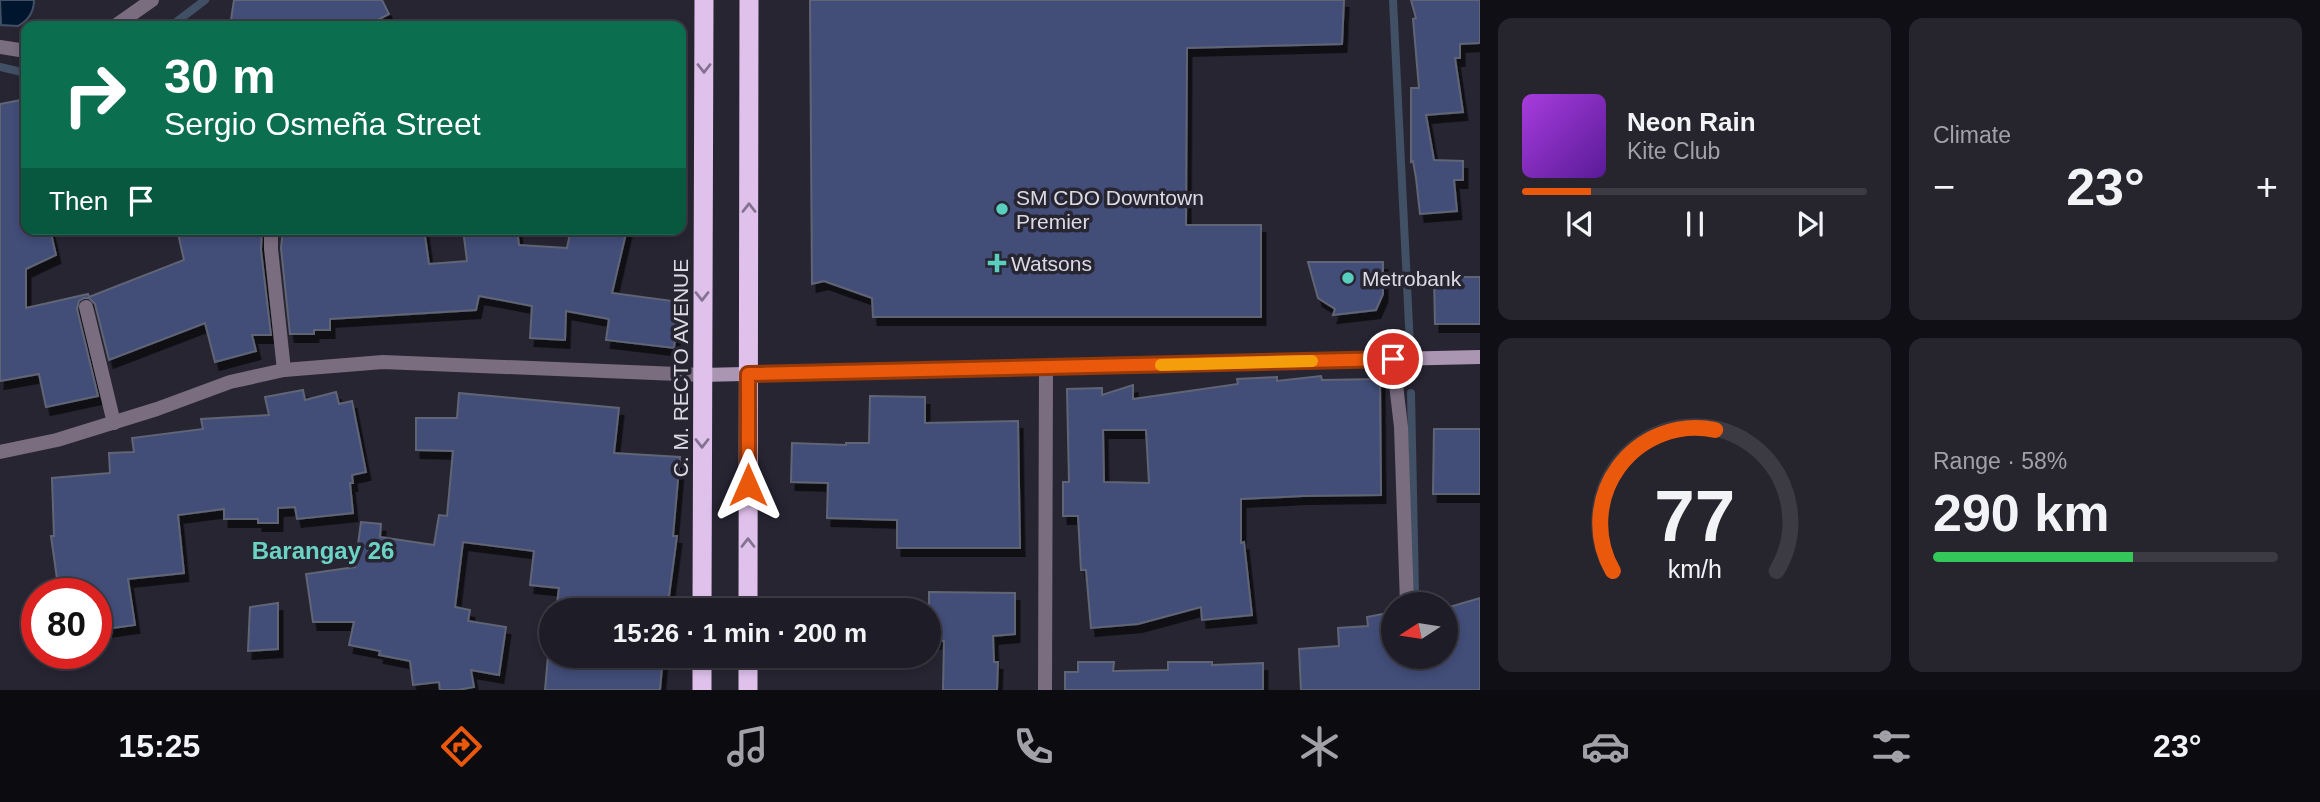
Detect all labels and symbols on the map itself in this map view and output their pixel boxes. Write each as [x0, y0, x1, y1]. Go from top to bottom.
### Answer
one-way arrow [696, 63, 712, 74]
place label: SM CDO Downtown Premier [1016, 186, 1204, 233]
marker: SM CDO Downtown Premier [994, 201, 1010, 217]
one-way arrow [741, 202, 756, 213]
place label: Watsons [1011, 252, 1092, 275]
marker: Watsons [989, 255, 1005, 271]
street label: C. M. RECTO AVENUE [669, 259, 692, 477]
place label: Metrobank [1362, 267, 1462, 290]
marker: Metrobank [1340, 270, 1356, 286]
one-way arrow [695, 290, 710, 301]
pin [1363, 329, 1423, 389]
one-way arrow [694, 438, 710, 449]
position arrow [711, 448, 785, 522]
district label: Barangay 26 [252, 537, 394, 564]
one-way arrow [740, 537, 756, 547]
speed limit sign: 80 [21, 578, 112, 669]
north arrow [1381, 592, 1458, 668]

